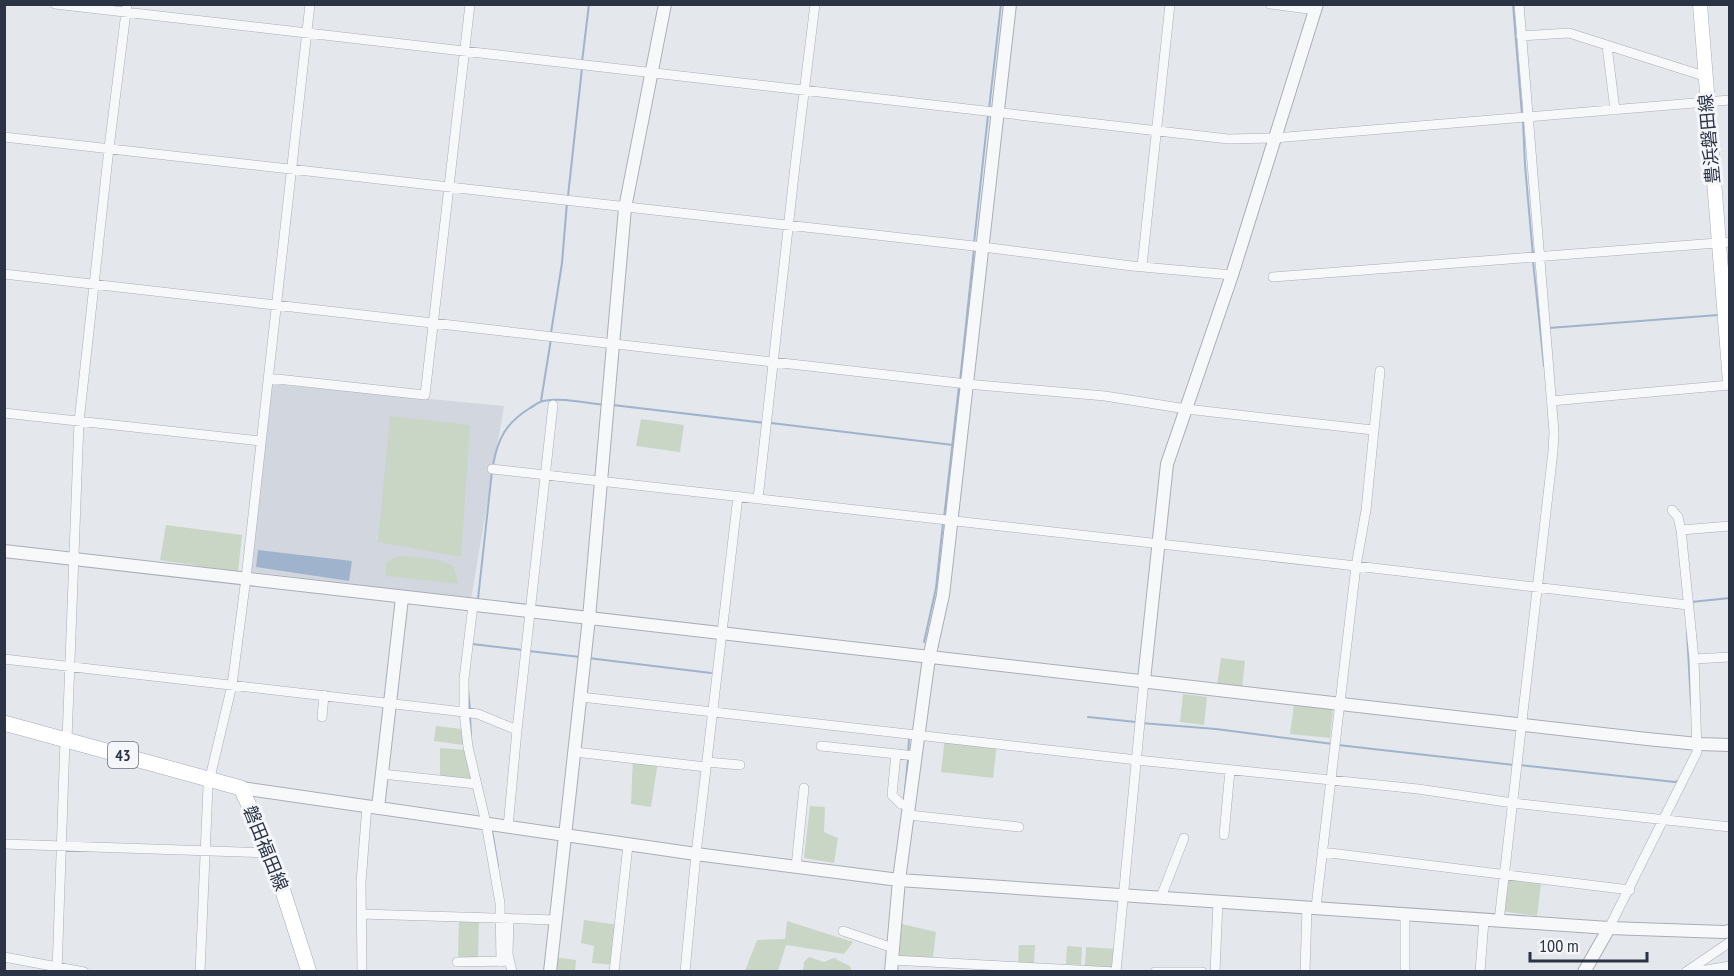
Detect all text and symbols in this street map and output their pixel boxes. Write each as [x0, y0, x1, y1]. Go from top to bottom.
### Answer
street label: 豊浜磐田線 [1694, 93, 1724, 185]
road number: 43 [108, 742, 138, 768]
street label: 磐田福田線 [238, 802, 294, 894]
scale bar [1530, 925, 1647, 963]
text: 100 m [1539, 934, 1579, 957]

